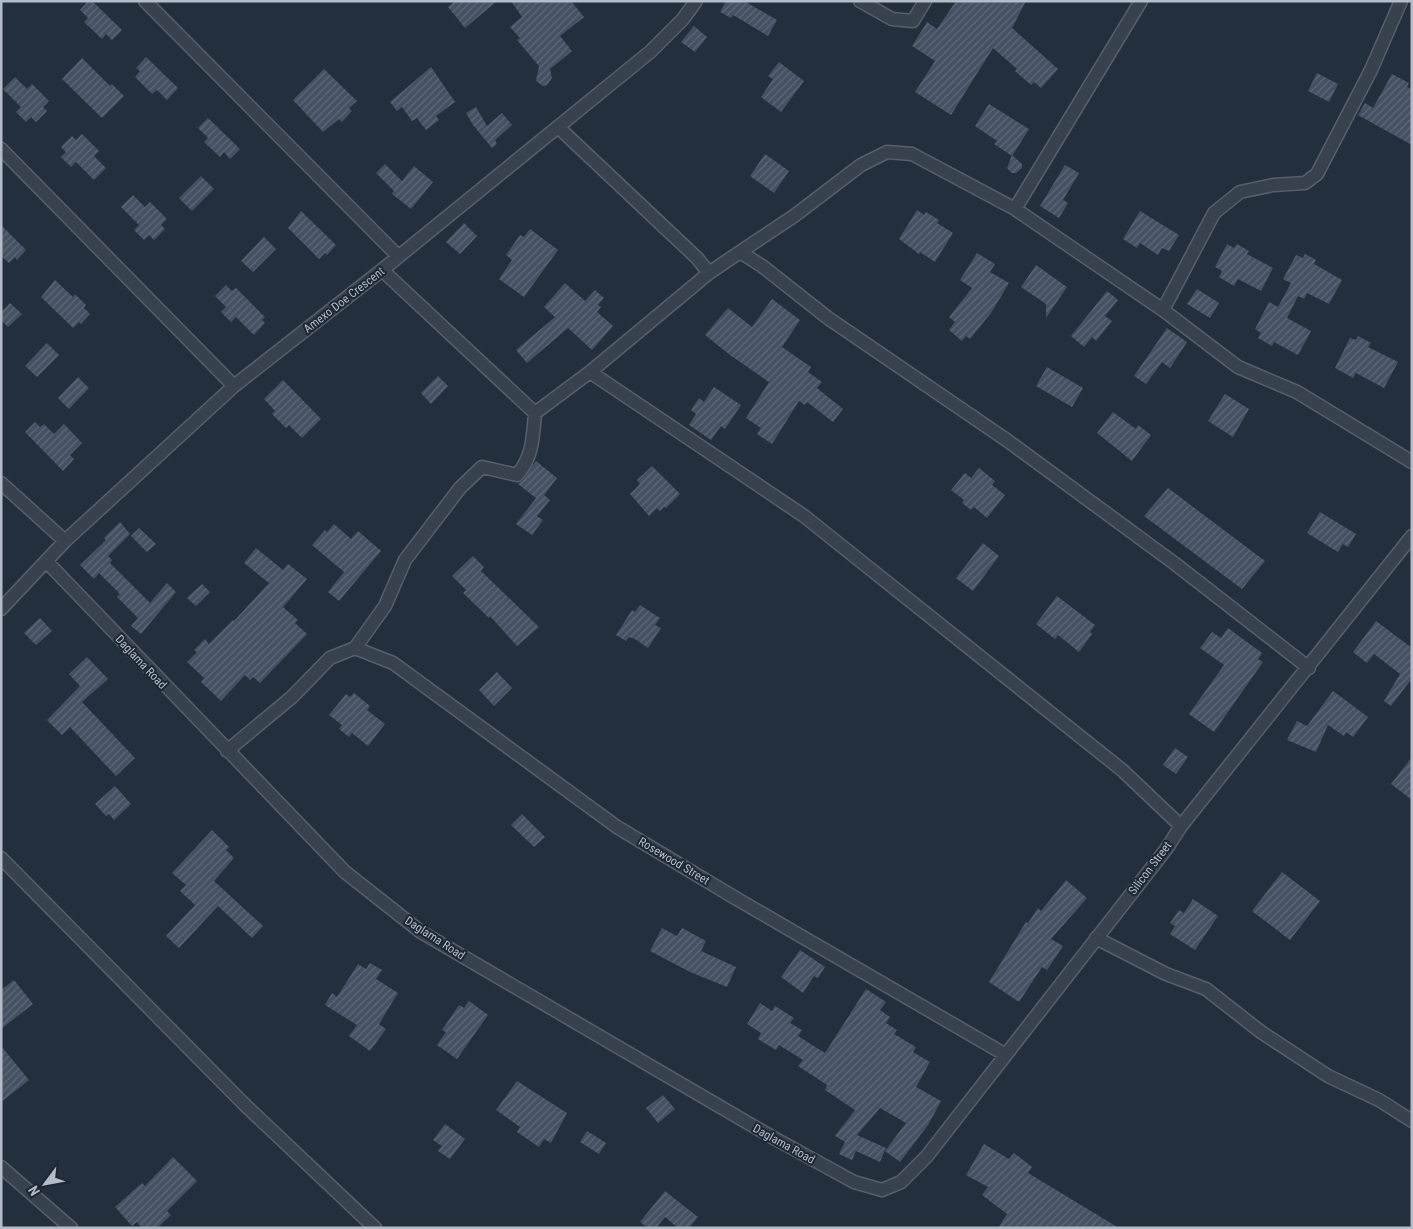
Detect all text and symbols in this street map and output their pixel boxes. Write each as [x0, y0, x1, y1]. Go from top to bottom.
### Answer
street label: Amexo Doe Crescent [301, 264, 388, 336]
street label: Daglama Road [112, 632, 170, 692]
street label: Rosewood Street [636, 834, 712, 888]
street label: Silicon Street [1126, 838, 1175, 897]
street label: Daglama Road [402, 913, 468, 963]
street label: Daglama Road [751, 1121, 817, 1167]
north arrow [20, 1159, 70, 1209]
text: N [25, 1183, 43, 1199]

